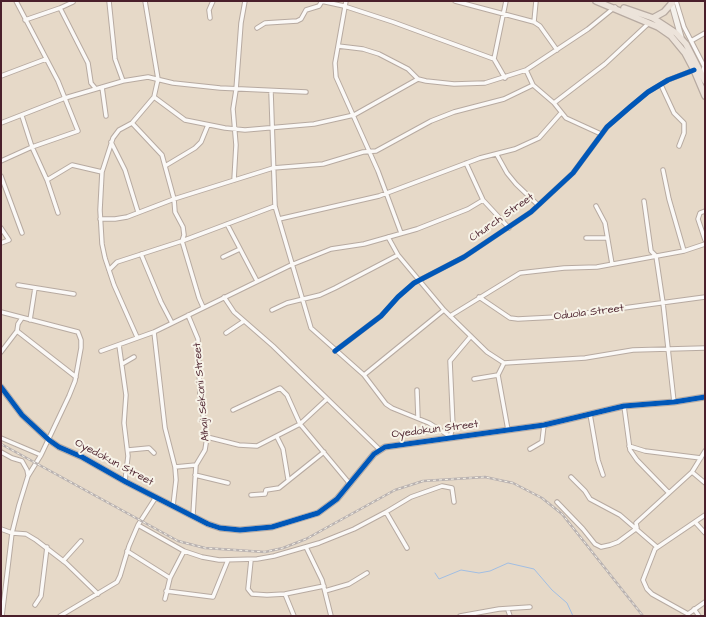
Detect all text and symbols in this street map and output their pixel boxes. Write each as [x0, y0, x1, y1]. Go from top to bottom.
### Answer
street label: Church Street [467, 191, 537, 245]
street label: Oduola Street [553, 302, 625, 324]
street label: Alhaji Sekoni Street [191, 342, 213, 442]
street label: Oyedokun Street [391, 418, 479, 442]
street label: Oyedokun Street [72, 437, 156, 489]

